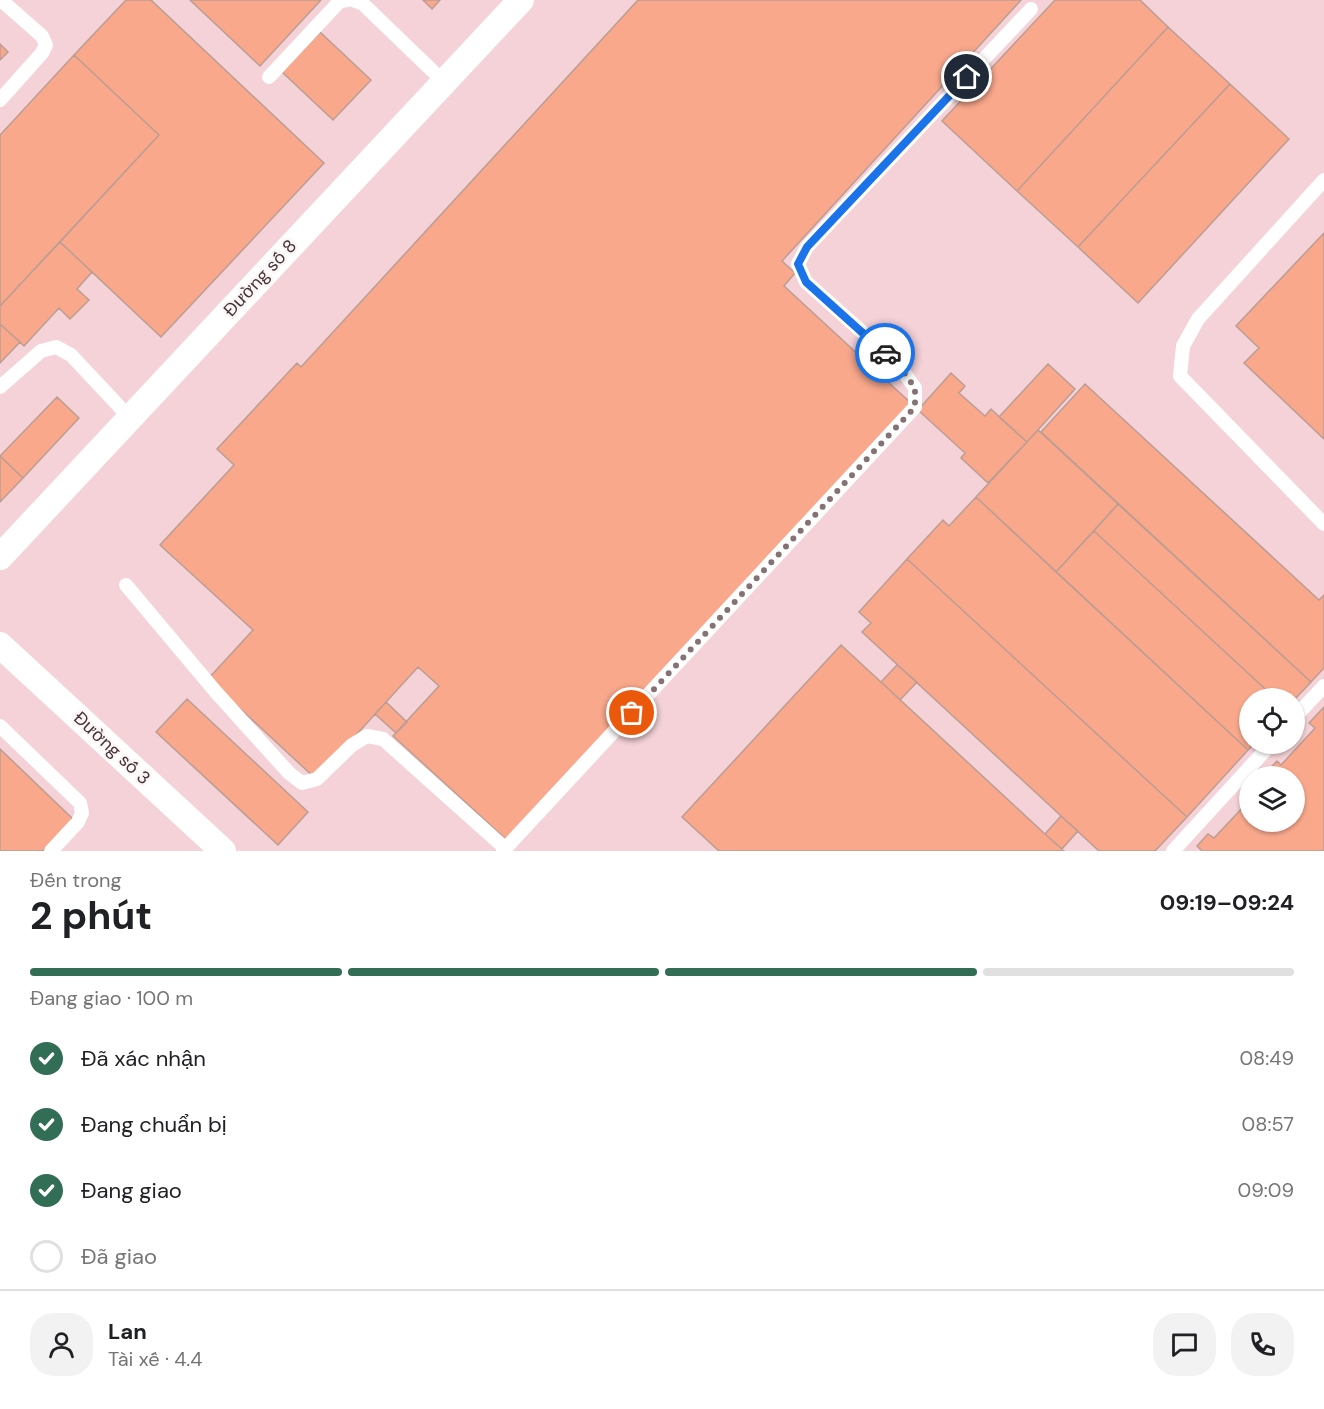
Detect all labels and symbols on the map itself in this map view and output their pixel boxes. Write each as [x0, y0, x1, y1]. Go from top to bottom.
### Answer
pin [941, 51, 992, 102]
street label: Đường số 8 [218, 234, 302, 322]
courier [855, 323, 915, 383]
pin [606, 687, 657, 738]
street label: Đường số 3 [68, 706, 156, 790]

